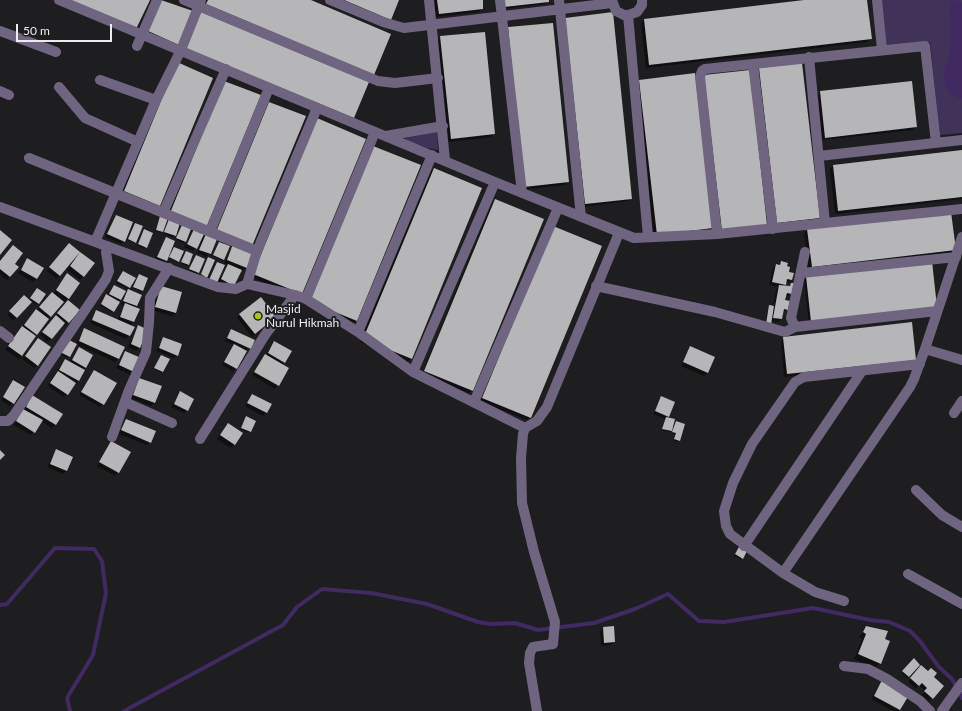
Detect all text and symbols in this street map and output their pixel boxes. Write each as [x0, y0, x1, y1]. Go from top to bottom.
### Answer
scale bar [18, 16, 114, 42]
text: 50 m [23, 23, 50, 38]
place label: Masjid Nurul Hikmah [266, 302, 339, 330]
marker: Masjid Nurul Hikmah [253, 311, 263, 321]

